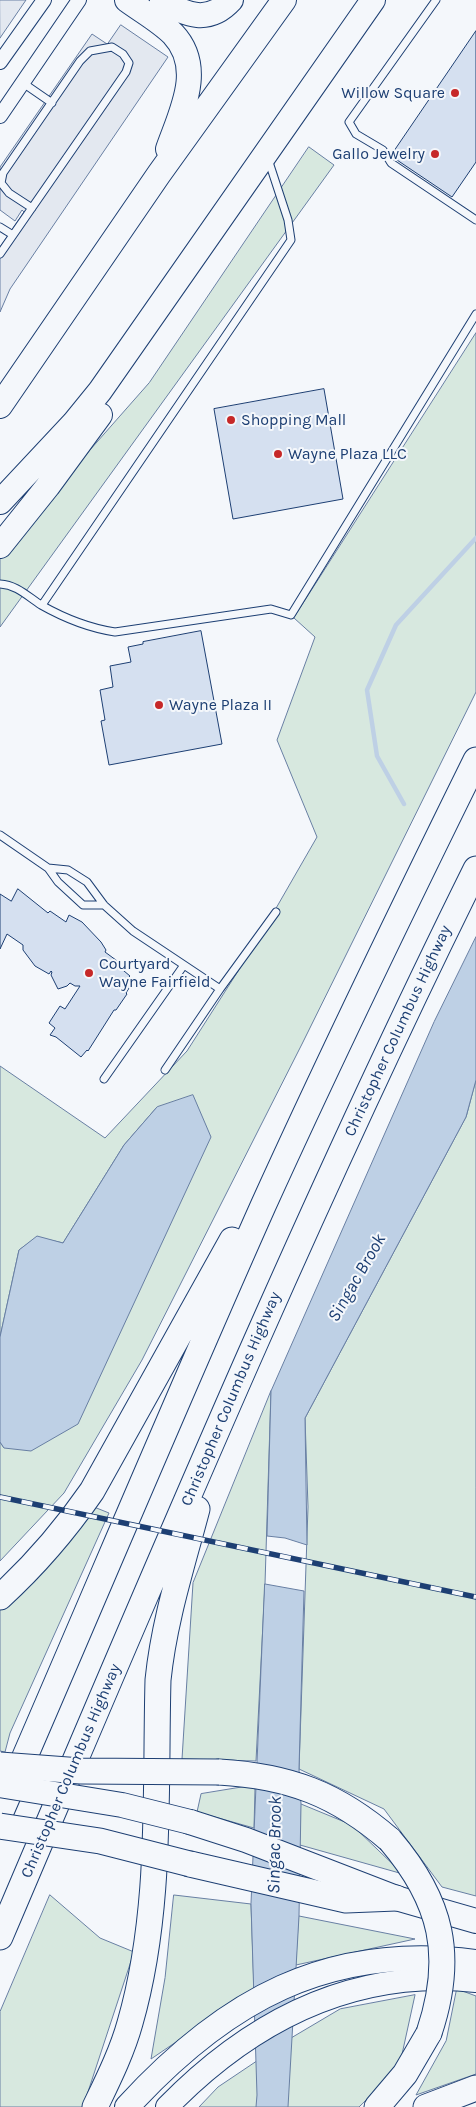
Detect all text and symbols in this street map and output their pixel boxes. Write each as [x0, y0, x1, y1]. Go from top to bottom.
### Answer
place label: Willow Square [341, 83, 445, 103]
marker: Willow Square [449, 87, 461, 99]
place label: Gallo Jewelry [332, 144, 425, 164]
marker: Gallo Jewelry [429, 148, 441, 160]
place label: Shopping Mall [241, 410, 346, 430]
marker: Shopping Mall [225, 414, 237, 426]
place label: Wayne Plaza LLC [288, 444, 407, 464]
marker: Wayne Plaza LLC [272, 448, 284, 460]
place label: Wayne Plaza II [169, 695, 272, 715]
marker: Wayne Plaza II [153, 699, 165, 711]
street label: Christopher Columbus Highway [340, 922, 456, 1140]
place label: Courtyard Wayne Fairfield [99, 954, 211, 992]
marker: Courtyard Wayne Fairfield [83, 967, 95, 979]
water label: Singac Brook [323, 1230, 391, 1326]
street label: Christopher Columbus Highway [177, 1289, 285, 1509]
street label: Christopher Columbus Highway [17, 1661, 125, 1881]
water label: Singac Brook [263, 1796, 287, 1894]

